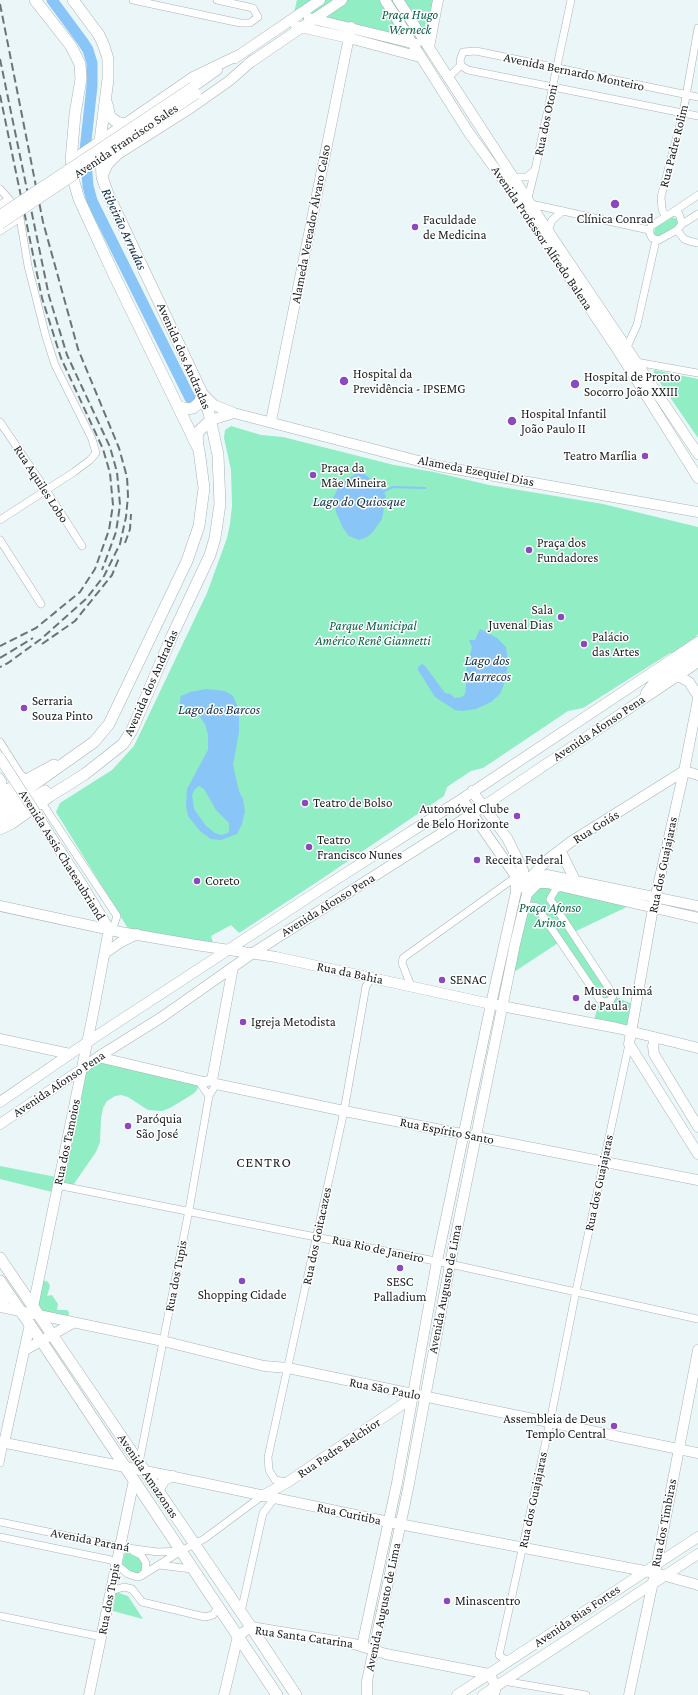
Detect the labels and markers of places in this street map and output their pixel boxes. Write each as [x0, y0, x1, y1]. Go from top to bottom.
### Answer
marker: Clínica Conrad [609, 198, 621, 210]
place label: Clínica Conrad [577, 211, 653, 227]
place label: Faculdade de Medicina [423, 212, 487, 243]
marker: Faculdade de Medicina [410, 222, 420, 232]
place label: Hospital da Previdência - IPSEMG [353, 366, 466, 397]
place label: Hospital de Pronto Socorro João XXIII [584, 369, 680, 400]
marker: Hospital da Previdência - IPSEMG [338, 375, 350, 387]
marker: Hospital de Pronto Socorro João XXIII [569, 378, 581, 390]
place label: Hospital Infantil João Paulo II [521, 406, 606, 437]
marker: Hospital Infantil João Paulo II [506, 415, 518, 427]
place label: Teatro Marília [564, 448, 637, 464]
marker: Teatro Marília [640, 451, 650, 461]
place label: Praça da Mãe Mineira [321, 460, 387, 491]
marker: Praça da Mãe Mineira [308, 470, 318, 480]
place label: Praça dos Fundadores [537, 535, 598, 566]
marker: Praça dos Fundadores [524, 545, 534, 555]
place label: Sala Juvenal Dias [489, 602, 553, 633]
marker: Sala Juvenal Dias [556, 612, 566, 622]
place label: Palácio das Artes [592, 629, 639, 660]
marker: Palácio das Artes [579, 639, 589, 649]
place label: Serraria Souza Pinto [32, 693, 93, 724]
marker: Serraria Souza Pinto [19, 703, 29, 713]
place label: Teatro de Bolso [313, 795, 392, 811]
marker: Teatro de Bolso [300, 798, 310, 808]
place label: Automóvel Clube de Belo Horizonte [417, 801, 509, 832]
marker: Automóvel Clube de Belo Horizonte [512, 811, 522, 821]
place label: Teatro Francisco Nunes [317, 832, 402, 863]
marker: Teatro Francisco Nunes [304, 842, 314, 852]
place label: Receita Federal [485, 852, 563, 868]
marker: Receita Federal [472, 855, 482, 865]
place label: Coreto [205, 873, 240, 889]
marker: Coreto [192, 876, 202, 886]
place label: SENAC [450, 972, 487, 988]
marker: SENAC [437, 975, 447, 985]
place label: Museu Inimá de Paula [584, 983, 653, 1014]
marker: Museu Inimá de Paula [571, 993, 581, 1003]
place label: Igreja Metodista [251, 1014, 336, 1030]
marker: Igreja Metodista [238, 1017, 248, 1027]
place label: Paróquia São José [136, 1111, 182, 1142]
marker: Paróquia São José [123, 1121, 133, 1131]
marker: SESC Palladium [395, 1263, 405, 1273]
place label: SESC Palladium [374, 1274, 426, 1305]
marker: Shopping Cidade [237, 1276, 247, 1286]
place label: Shopping Cidade [198, 1287, 286, 1303]
place label: Assembleia de Deus Templo Central [503, 1411, 606, 1442]
marker: Assembleia de Deus Templo Central [609, 1421, 619, 1431]
place label: Minascentro [455, 1593, 520, 1609]
marker: Minascentro [442, 1596, 452, 1606]

